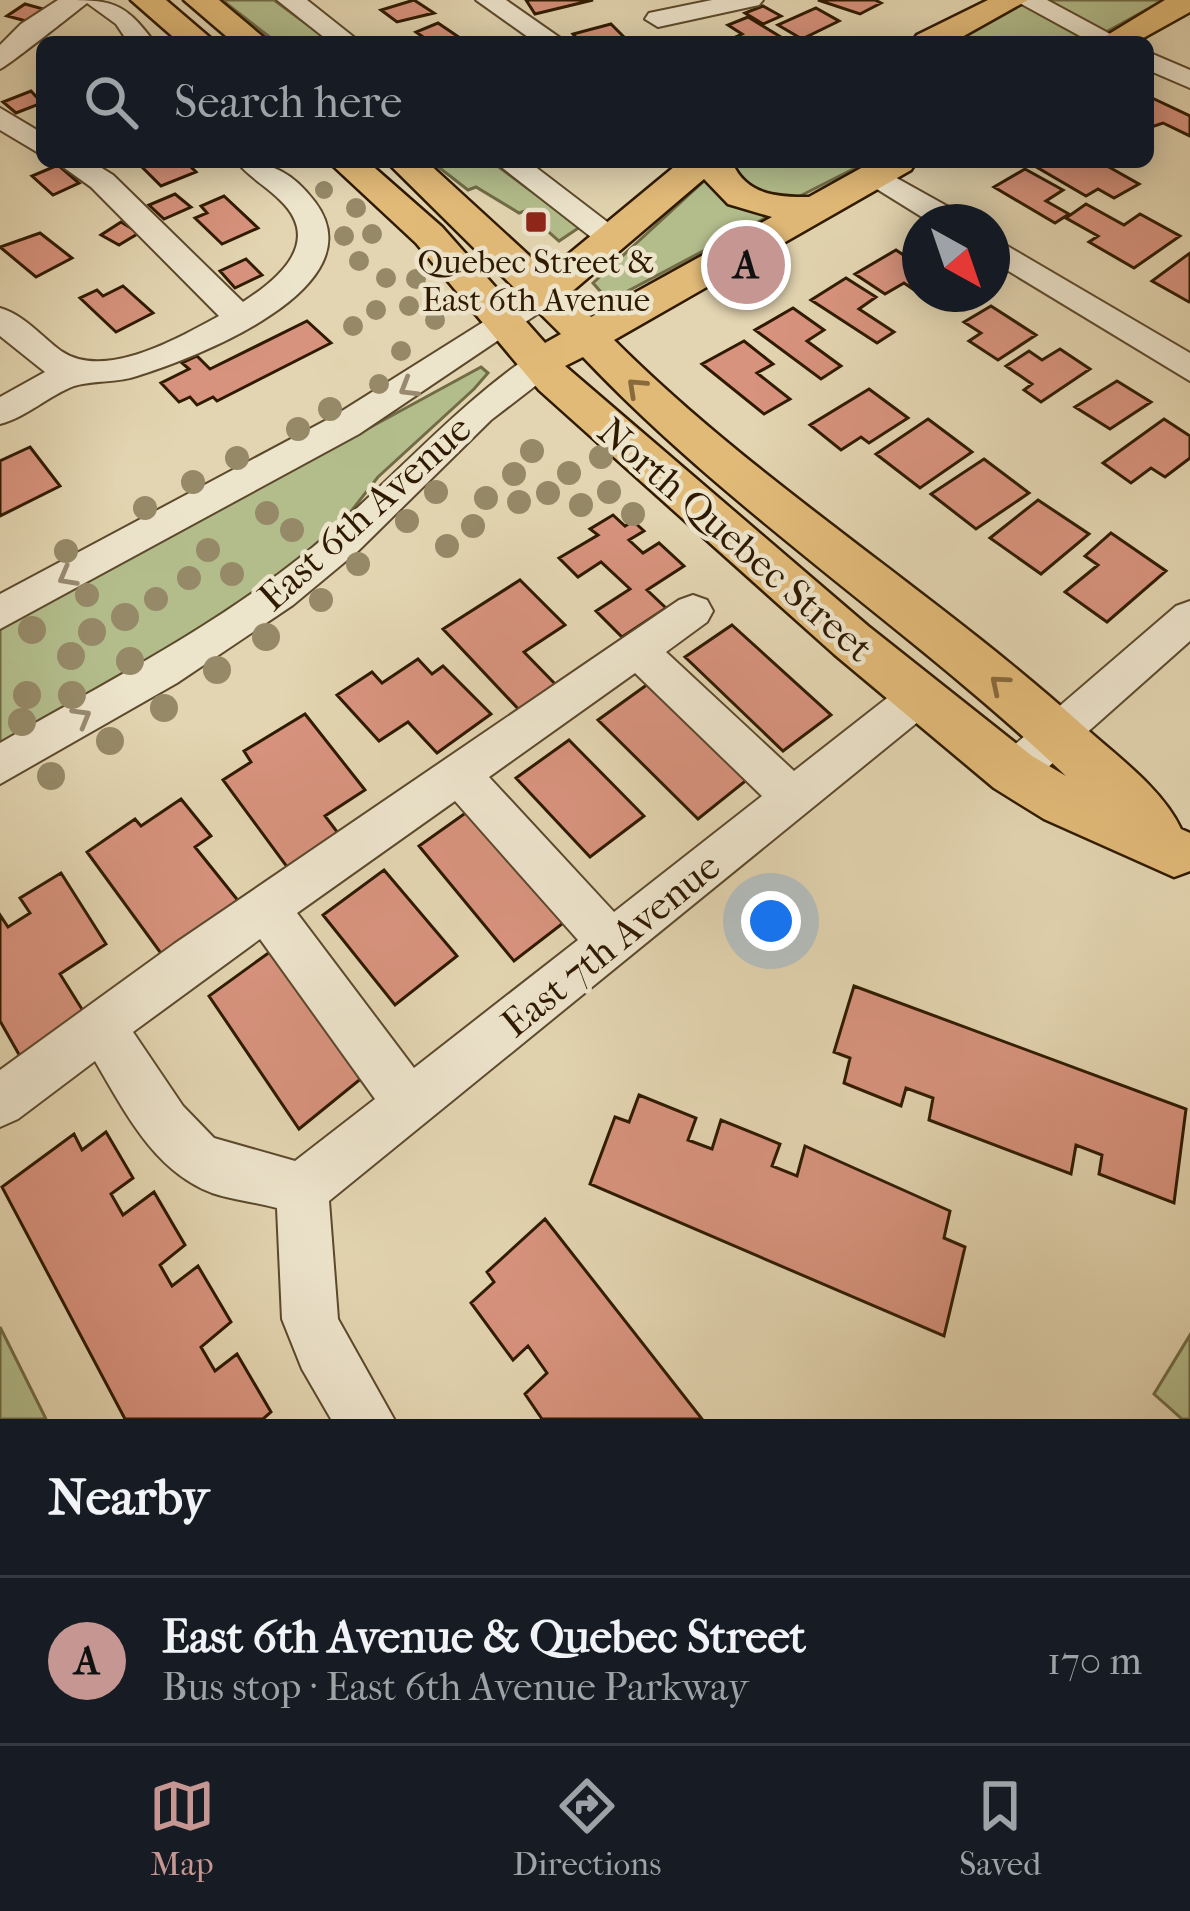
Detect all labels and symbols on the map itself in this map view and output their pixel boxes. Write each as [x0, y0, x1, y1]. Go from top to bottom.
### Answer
north arrow [902, 204, 1010, 312]
marker: Quebec Street & East 6th Avenue [523, 209, 549, 235]
pin: A [707, 220, 785, 310]
place label: Quebec Street & East 6th Avenue [418, 243, 654, 320]
one-way arrow [399, 374, 421, 396]
one-way arrow [628, 379, 649, 401]
street label: East 6th Avenue [249, 405, 480, 620]
street label: North Quebec Street [589, 408, 882, 672]
one-way arrow [58, 563, 79, 586]
one-way arrow [991, 677, 1013, 699]
one-way arrow [69, 709, 90, 731]
street label: East 7th Avenue [492, 843, 729, 1047]
your location [741, 891, 801, 951]

